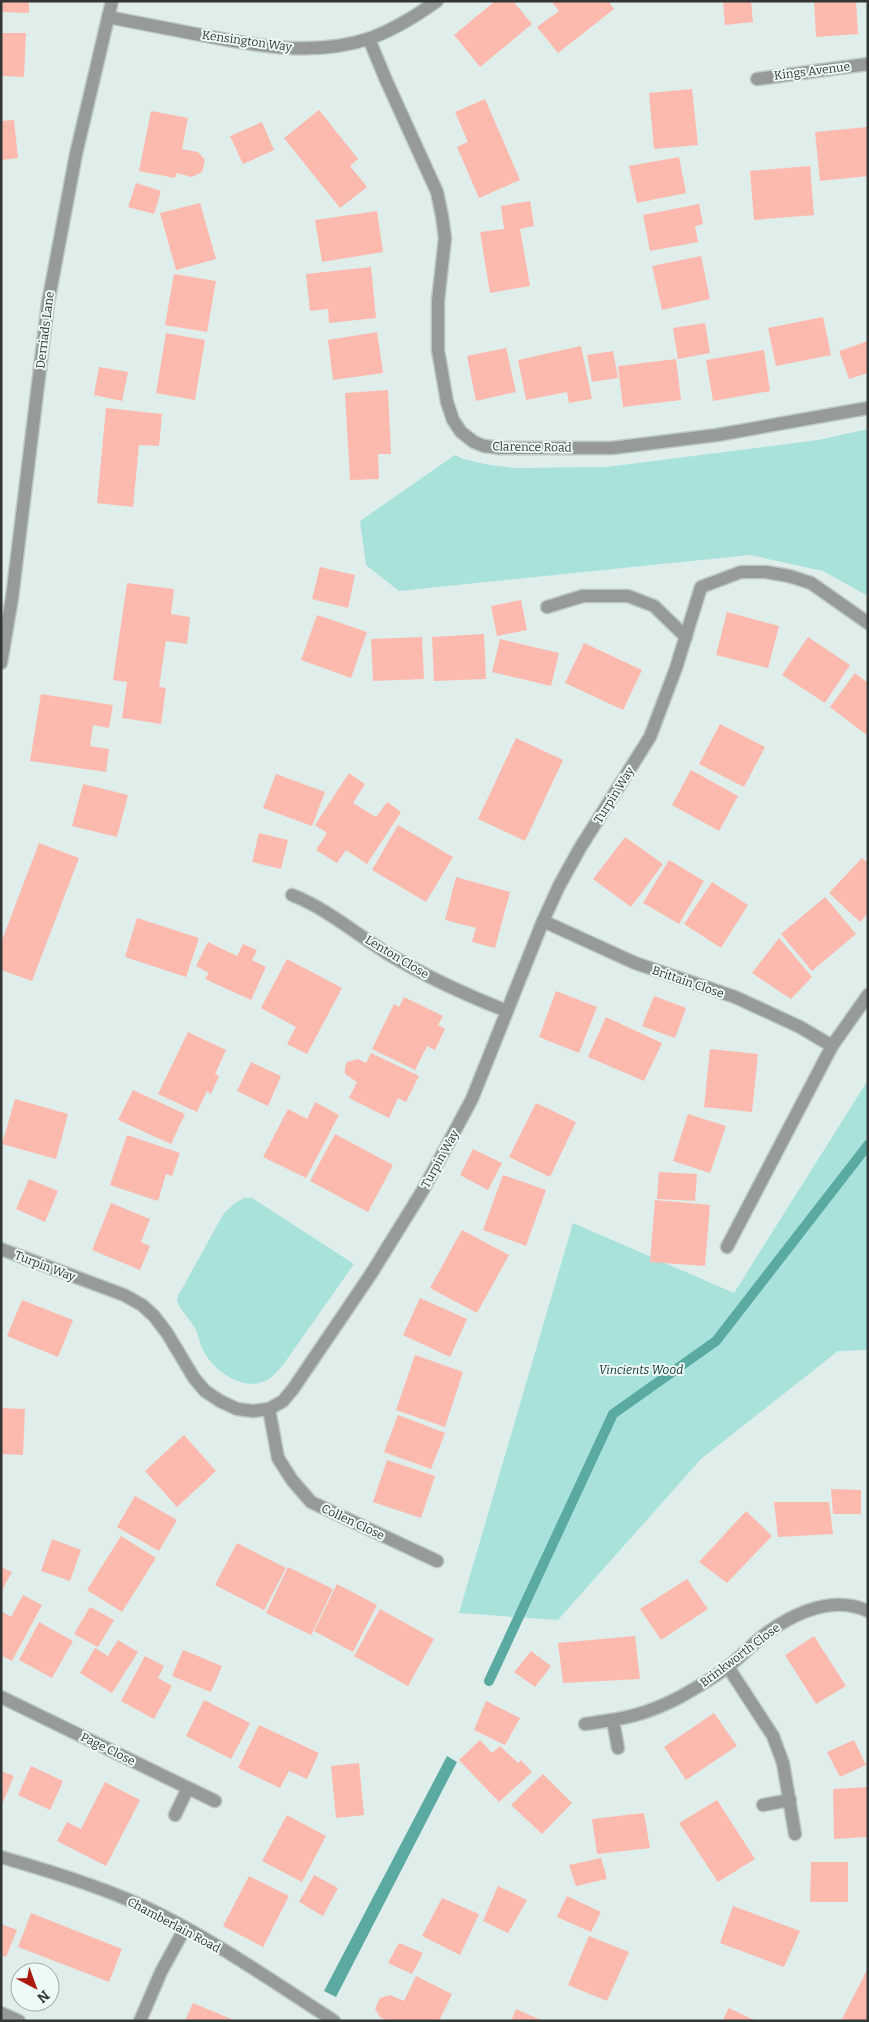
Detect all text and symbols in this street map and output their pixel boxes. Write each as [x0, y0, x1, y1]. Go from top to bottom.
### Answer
street label: Kensington Way [201, 28, 293, 54]
street label: Kings Avenue [773, 59, 851, 83]
street label: Derriads Lane [33, 291, 57, 369]
street label: Clarence Road [492, 439, 572, 455]
street label: Turpin Way [591, 764, 637, 826]
street label: Lenton Close [363, 933, 431, 981]
street label: Brittain Close [650, 963, 726, 1001]
street label: Turpin Way [418, 1127, 462, 1190]
street label: Turpin Way [13, 1248, 78, 1284]
park label: Vincients Wood [599, 1363, 683, 1377]
street label: Collen Close [319, 1501, 387, 1543]
street label: Brinkworth Close [697, 1620, 783, 1690]
street label: Page Close [78, 1730, 138, 1768]
street label: Chamberlain Road [125, 1895, 223, 1955]
north arrow [10, 1962, 60, 2012]
text: N [33, 1986, 53, 2007]

